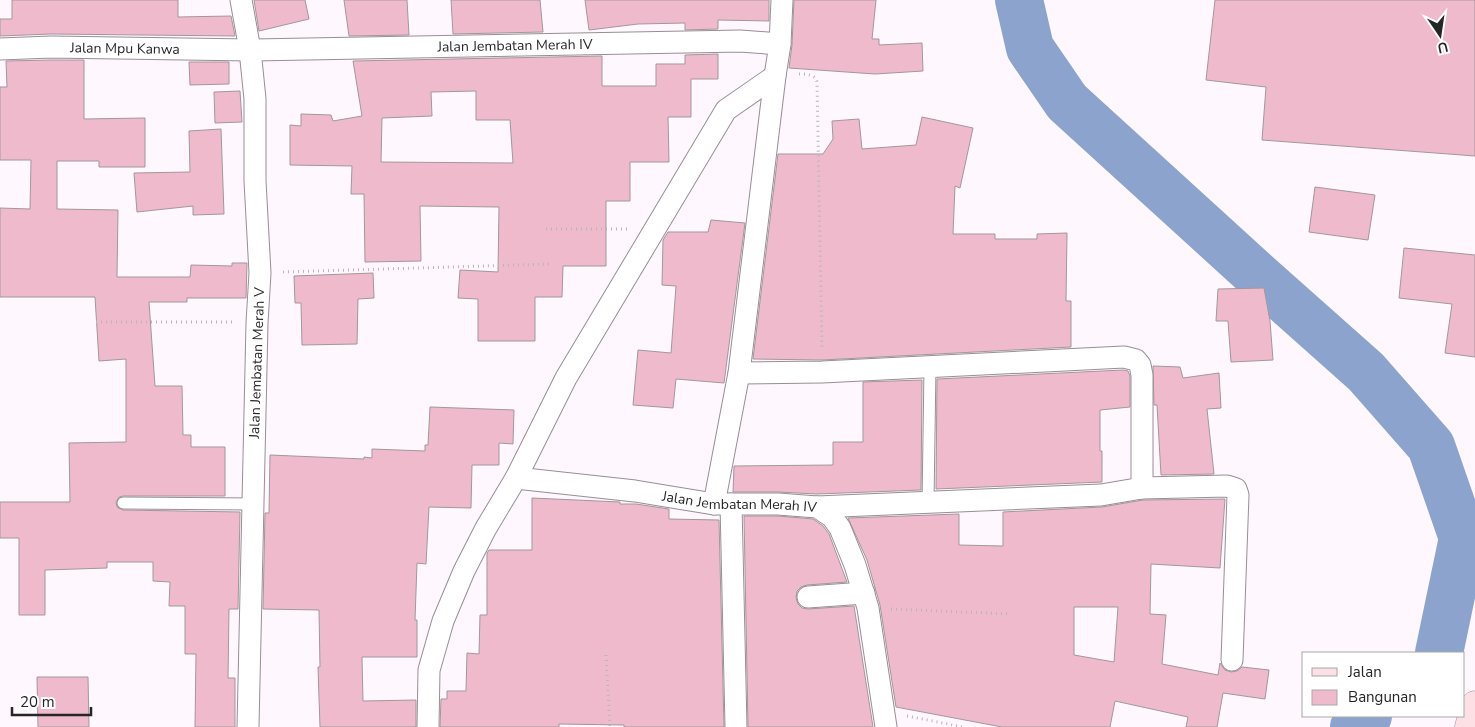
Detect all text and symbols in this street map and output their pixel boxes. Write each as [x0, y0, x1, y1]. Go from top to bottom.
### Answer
north arrow [1415, 10, 1465, 60]
street label: Jalan Jembatan Merah IV [436, 34, 593, 56]
text: U [1436, 37, 1450, 58]
street label: Jalan Mpu Kanwa [69, 38, 180, 58]
street label: Jalan Jembatan Merah V [245, 287, 269, 440]
street label: Jalan Jembatan Merah IV [660, 486, 818, 516]
legend [1302, 652, 1465, 717]
text: Jalan [1347, 662, 1382, 682]
scale bar [12, 684, 91, 716]
text: Bangunan [1348, 687, 1417, 707]
text: 20 m [20, 692, 55, 712]

